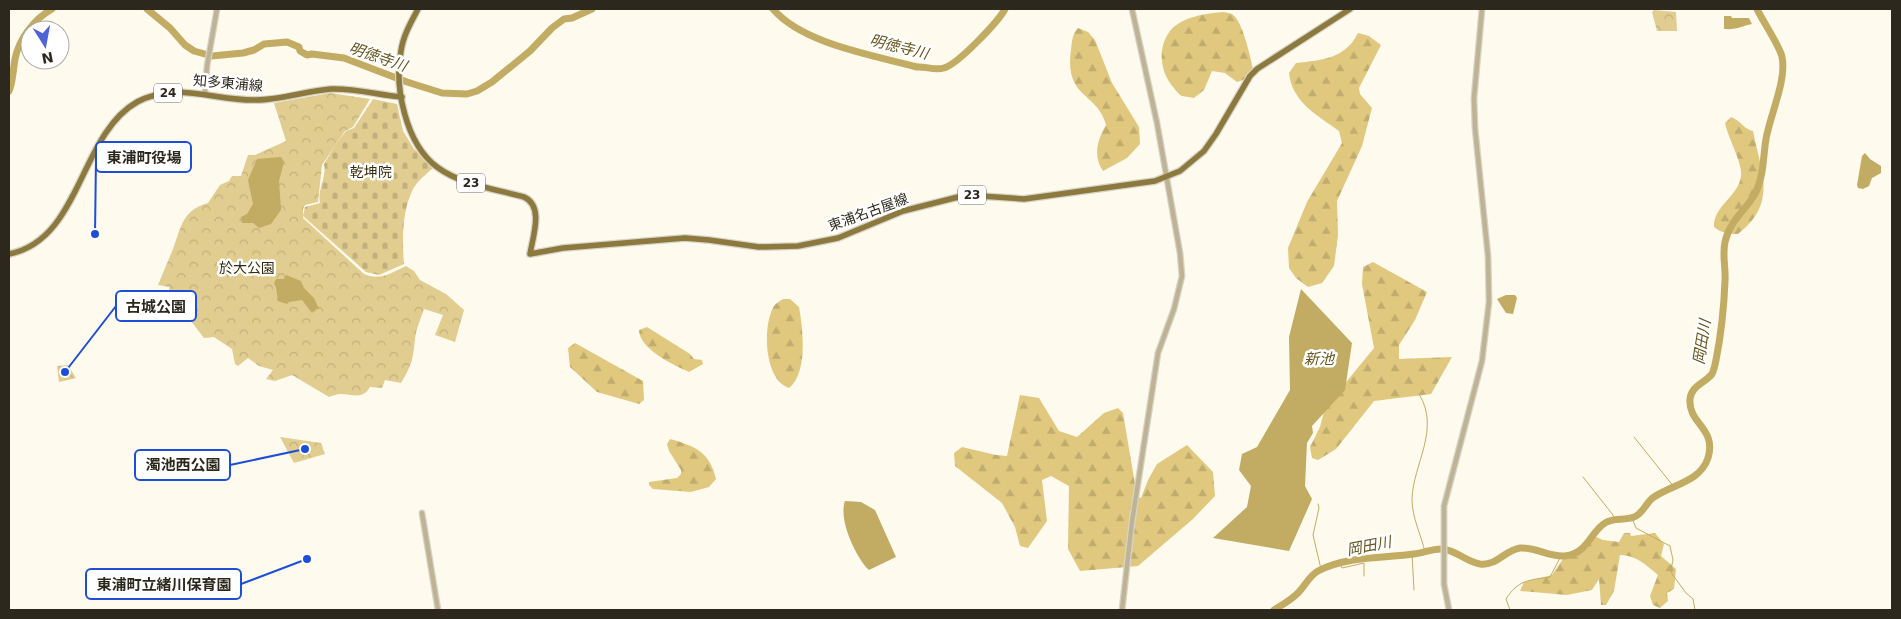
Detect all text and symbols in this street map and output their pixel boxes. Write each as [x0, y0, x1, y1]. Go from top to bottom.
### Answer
north arrow [20, 20, 70, 70]
water label: 明徳寺川 [868, 31, 932, 63]
water label: 明徳寺川 [347, 39, 411, 76]
text: N [40, 49, 55, 67]
street label: 知多東浦線 [192, 72, 264, 94]
road number: 24 [154, 84, 182, 102]
callout: 東浦町役場 [96, 142, 191, 172]
text: 東浦町役場 [106, 149, 182, 167]
park label: 乾坤院 [350, 164, 392, 180]
road number: 23 [457, 174, 485, 192]
road number: 23 [958, 186, 986, 204]
street label: 東浦名古屋線 [826, 190, 910, 234]
park label: 於大公園 [219, 260, 275, 276]
callout: 古城公園 [116, 291, 196, 321]
text: 古城公園 [126, 298, 186, 316]
water label: 岡田川 [1690, 316, 1715, 366]
water label: 新池 [1304, 350, 1336, 368]
callout: 濁池西公園 [135, 450, 230, 480]
text: 濁池西公園 [145, 456, 221, 474]
water label: 岡田川 [1345, 532, 1395, 559]
callout: 東浦町立緒川保育園 [86, 569, 241, 599]
text: 東浦町立緒川保育園 [96, 576, 232, 594]

